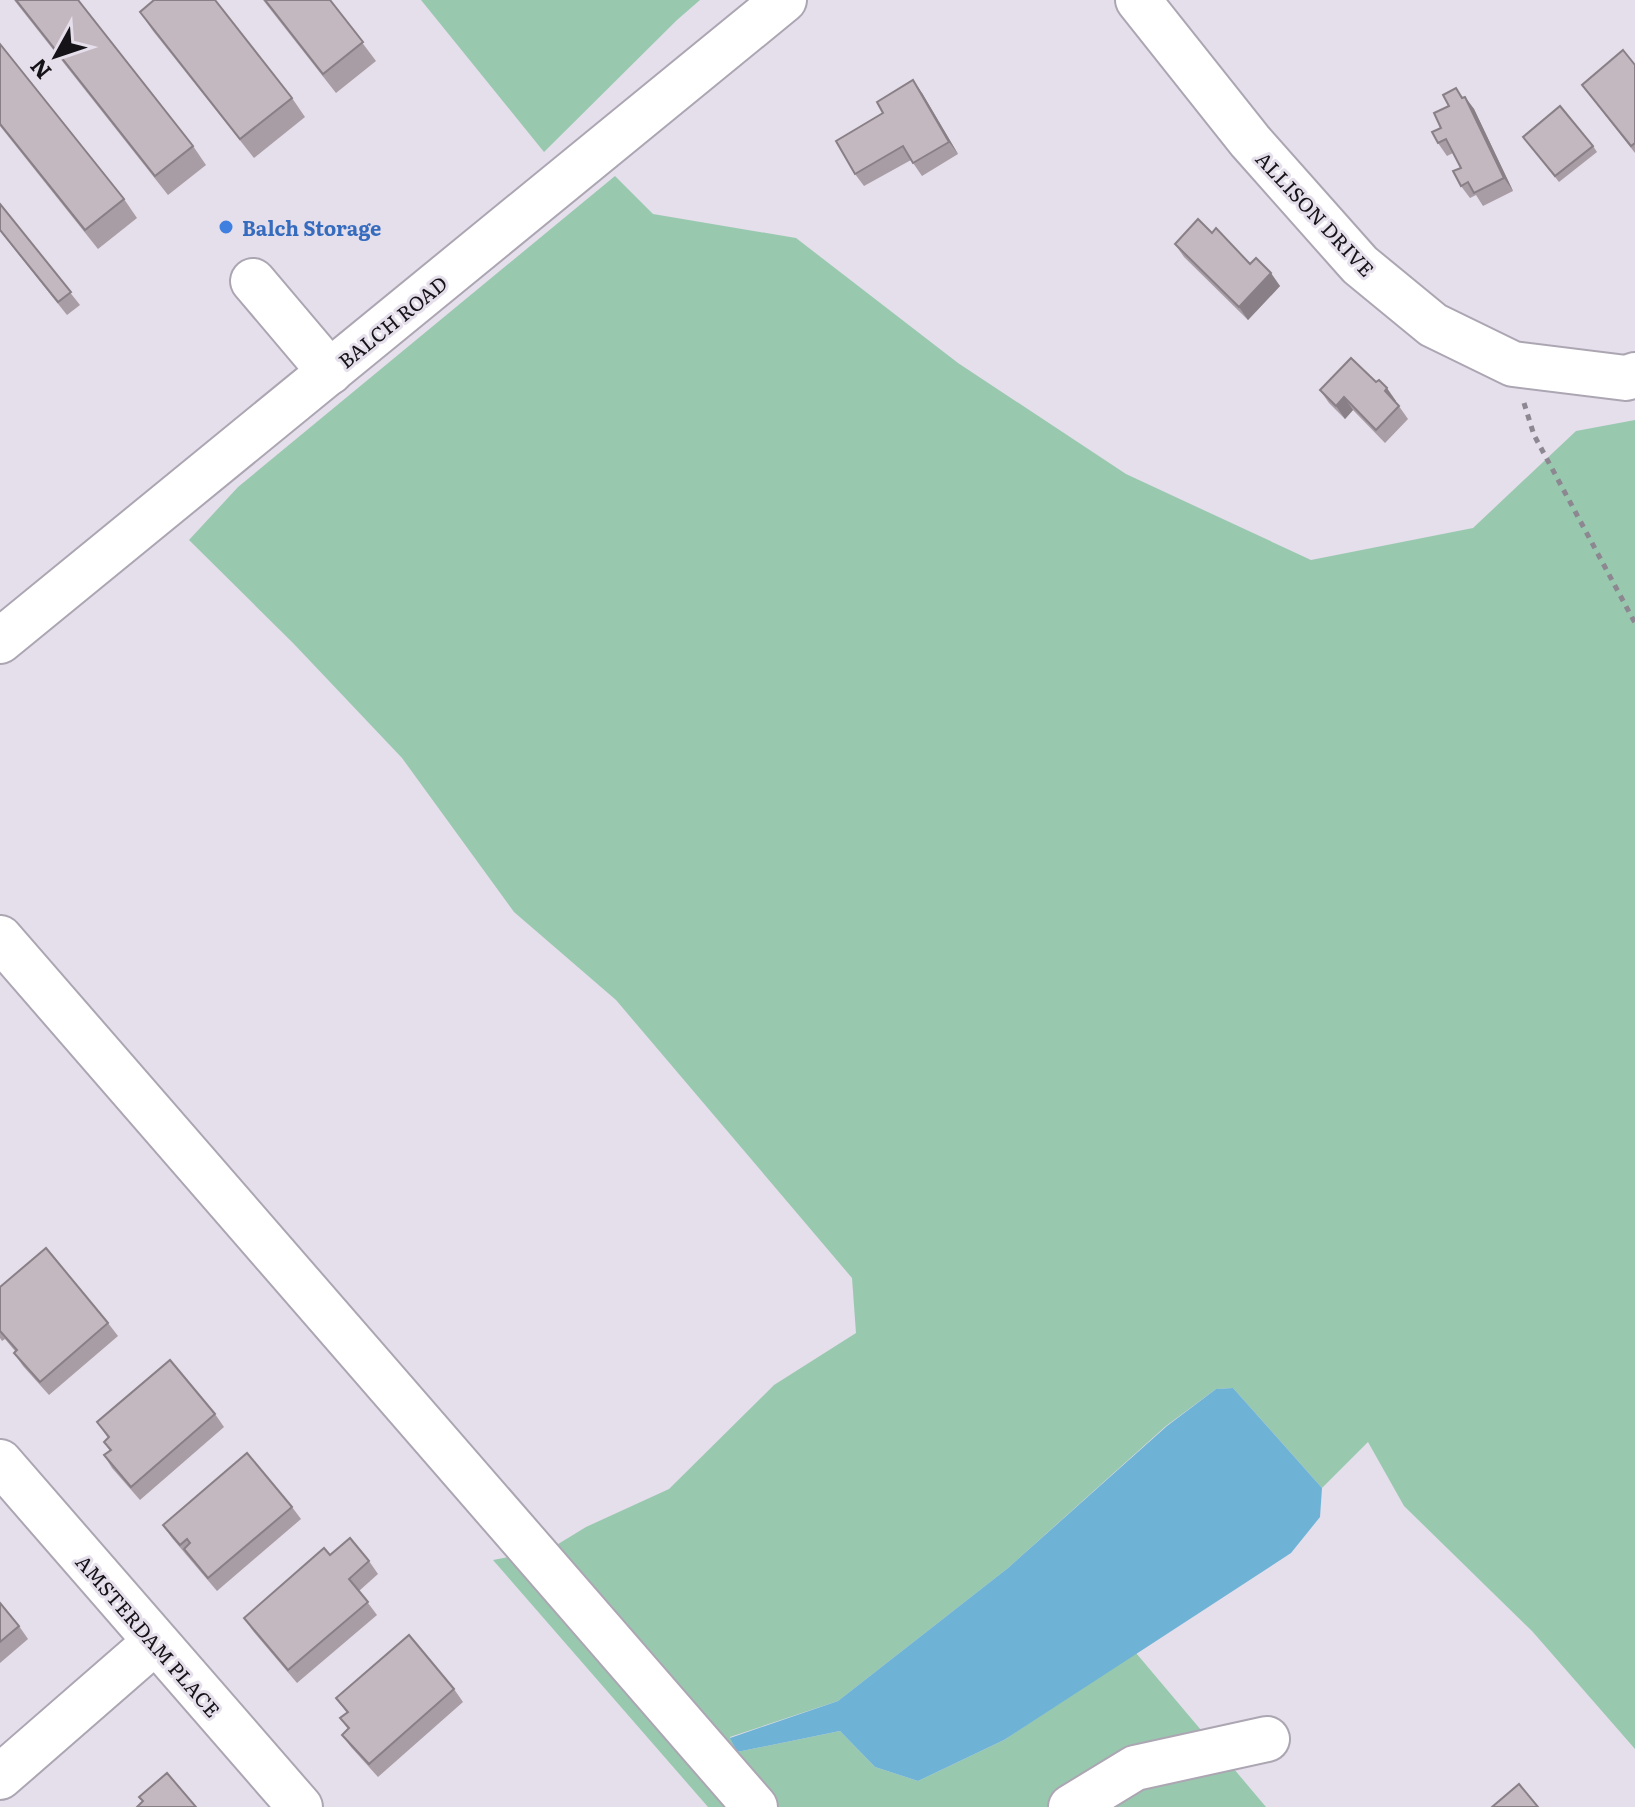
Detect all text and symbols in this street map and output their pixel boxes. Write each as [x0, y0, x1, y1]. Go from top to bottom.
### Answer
north arrow [16, 16, 96, 96]
text: N [21, 52, 58, 87]
street label: ALLISON DRIVE [1250, 144, 1382, 282]
place label: Balch Storage [242, 212, 381, 242]
marker: Balch Storage [217, 218, 235, 236]
street label: BALCH ROAD [331, 268, 453, 374]
street label: AMSTERDAM PLACE [70, 1547, 228, 1723]

